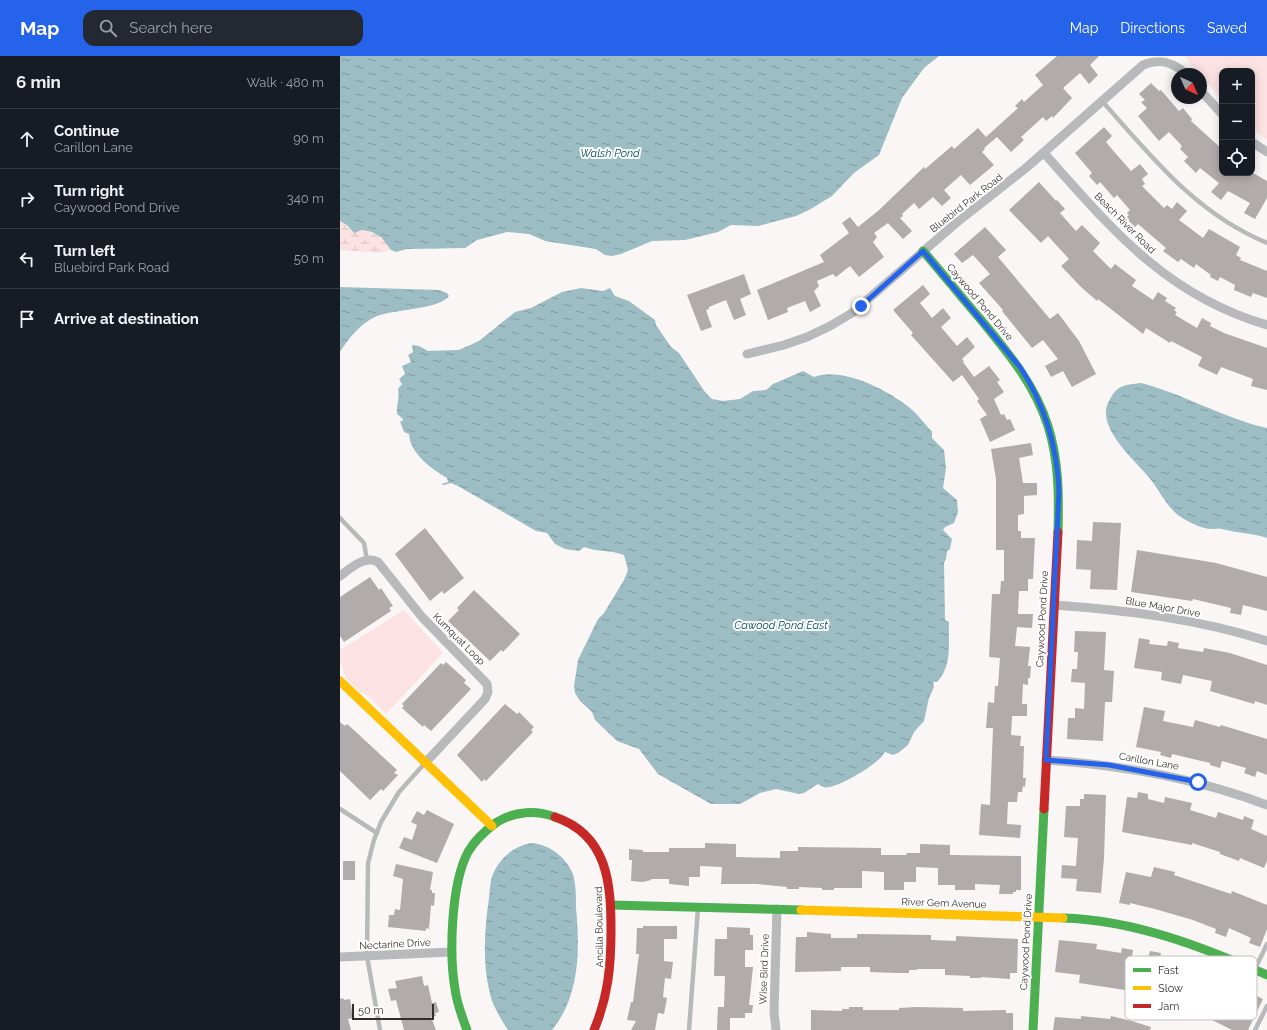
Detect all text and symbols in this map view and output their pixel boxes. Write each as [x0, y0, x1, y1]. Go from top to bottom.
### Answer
search box [83, 10, 363, 46]
text: Map [20, 17, 59, 39]
icon: search [97, 17, 119, 39]
text: Search here [129, 19, 213, 37]
text: Map [1070, 20, 1098, 36]
text: Directions [1120, 20, 1185, 36]
text: Saved [1207, 20, 1247, 36]
north arrow [1171, 68, 1207, 104]
map controls [1219, 68, 1255, 176]
button: + [1219, 68, 1255, 104]
text: 6 min [16, 72, 61, 92]
text: Walk · 480 m [246, 75, 324, 90]
button: − [1219, 104, 1255, 140]
text: Continue [54, 122, 119, 140]
icon: ahead [16, 128, 38, 150]
text: 90 m [293, 131, 324, 146]
text: Carillon Lane [54, 140, 133, 155]
button: locate [1219, 140, 1255, 176]
water label: Walsh Pond [580, 147, 640, 160]
street label: Bluebird Park Road [928, 171, 1004, 235]
text: Turn right [54, 182, 124, 200]
icon: right [16, 188, 38, 210]
street label: Beach River Road [1092, 190, 1158, 256]
text: 340 m [287, 191, 324, 206]
text: Caywood Pond Drive [54, 200, 180, 215]
text: Turn left [54, 242, 115, 260]
icon: left [16, 248, 38, 270]
text: 50 m [294, 251, 324, 266]
text: Bluebird Park Road [54, 260, 169, 275]
street label: Caywood Pond Drive [945, 261, 1015, 343]
route end [852, 297, 870, 315]
icon: arrive [16, 308, 38, 330]
text: Arrive at destination [54, 310, 199, 328]
street label: Caywood Pond Drive [1034, 570, 1050, 668]
street label: Blue Major Drive [1125, 595, 1201, 619]
street label: Kumquat Loop [431, 611, 487, 667]
water label: Cawood Pond East [734, 619, 828, 632]
street label: Carillon Lane [1118, 750, 1180, 772]
route start [1189, 773, 1207, 791]
street label: Ancilla Boulevard [593, 886, 605, 968]
street label: Caywood Pond Drive [1018, 893, 1034, 991]
street label: River Gem Avenue [901, 896, 987, 910]
street label: Wise Bird Drive [757, 933, 771, 1005]
street label: Nectarine Drive [359, 937, 431, 951]
legend [1125, 956, 1257, 1020]
text: Fast [1158, 964, 1179, 977]
text: Slow [1158, 982, 1183, 995]
text: Jam [1158, 1000, 1179, 1013]
scale bar [352, 1002, 434, 1021]
text: 50 m [358, 1004, 384, 1017]

